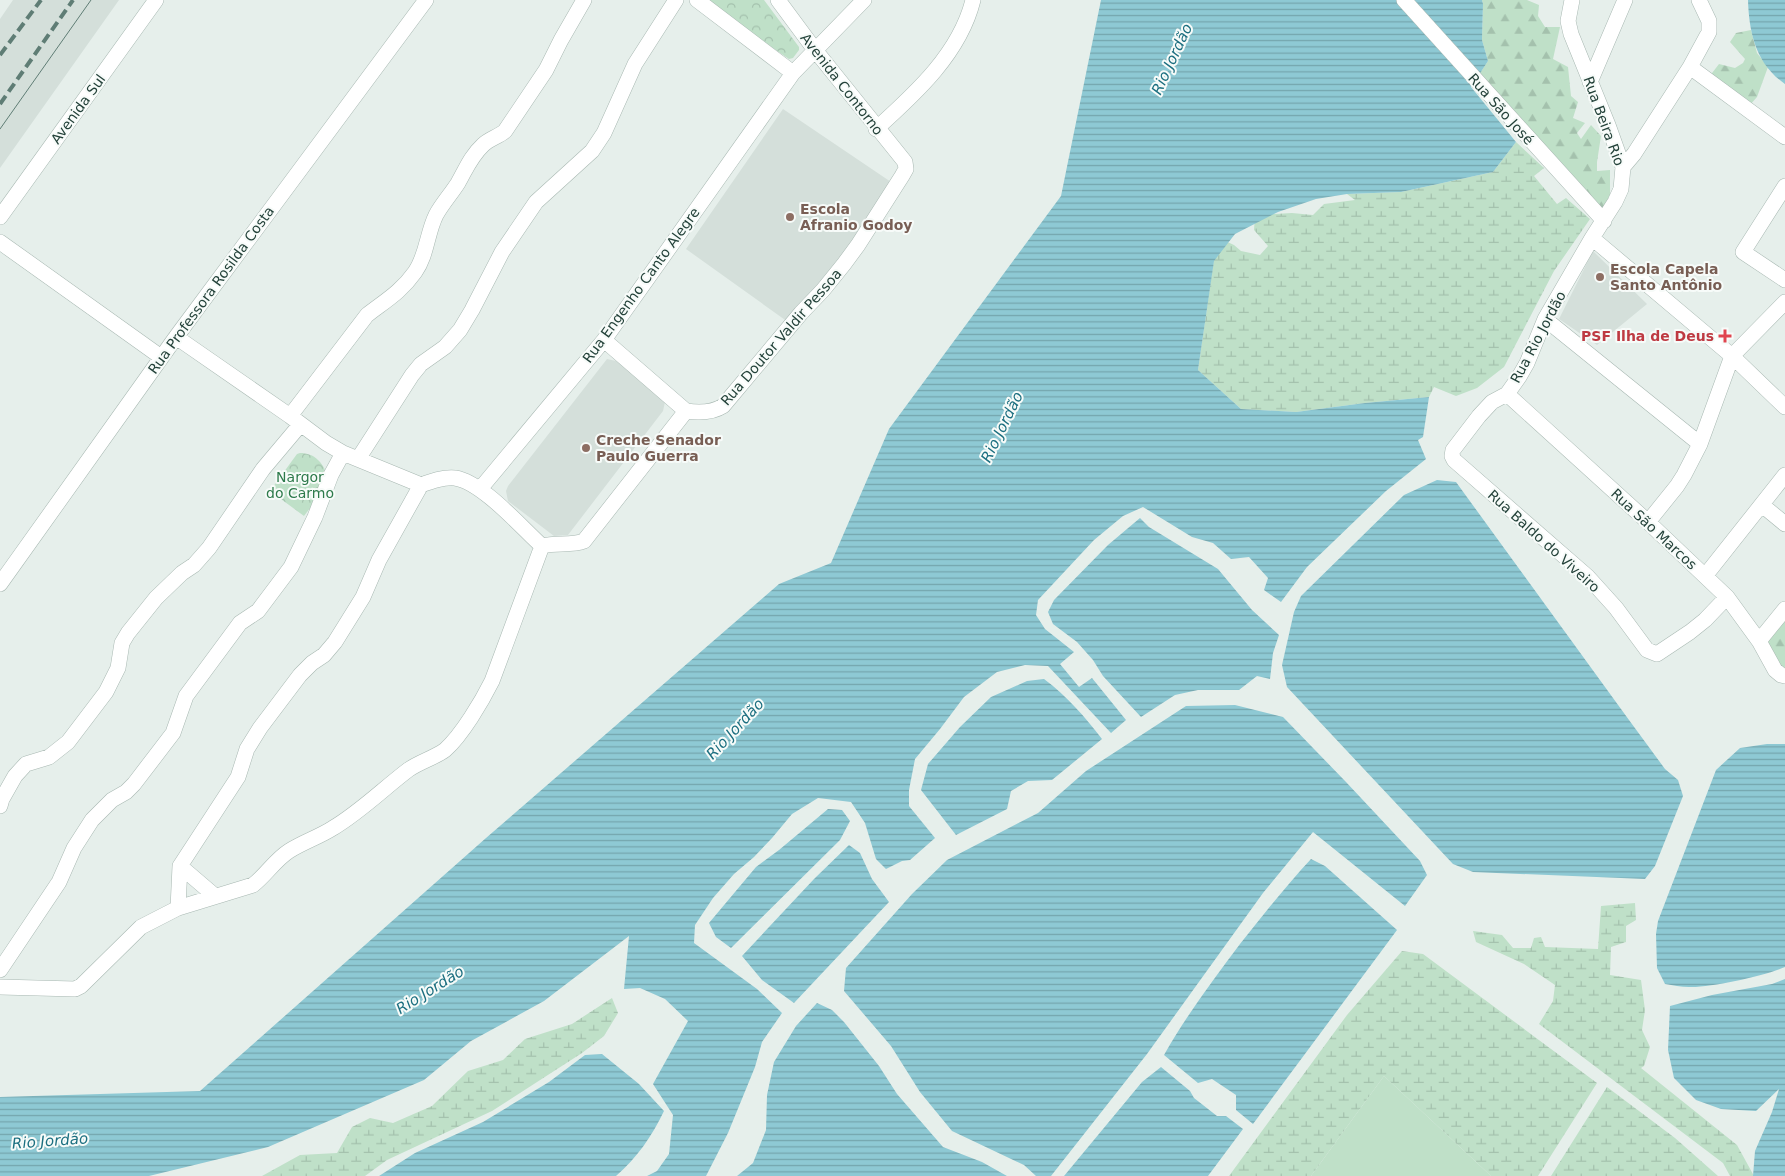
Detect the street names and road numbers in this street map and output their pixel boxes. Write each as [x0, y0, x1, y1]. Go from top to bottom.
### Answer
street label: Avenida Contorno [797, 30, 887, 138]
street label: Rua São José [1465, 70, 1537, 148]
street label: Avenida Sul [47, 71, 109, 147]
street label: Rua Beira Rio [1580, 74, 1628, 168]
street label: Rua Professora Rosilda Costa [145, 203, 277, 377]
street label: Rua Engenho Canto Alegre [579, 204, 703, 366]
street label: Rua Doutor Valdir Pessoa [717, 265, 845, 409]
street label: Rua Rio Jordão [1507, 288, 1569, 386]
street label: Rua São Marcos [1608, 485, 1700, 573]
street label: Rua Baldo do Viveiro [1485, 487, 1603, 595]

